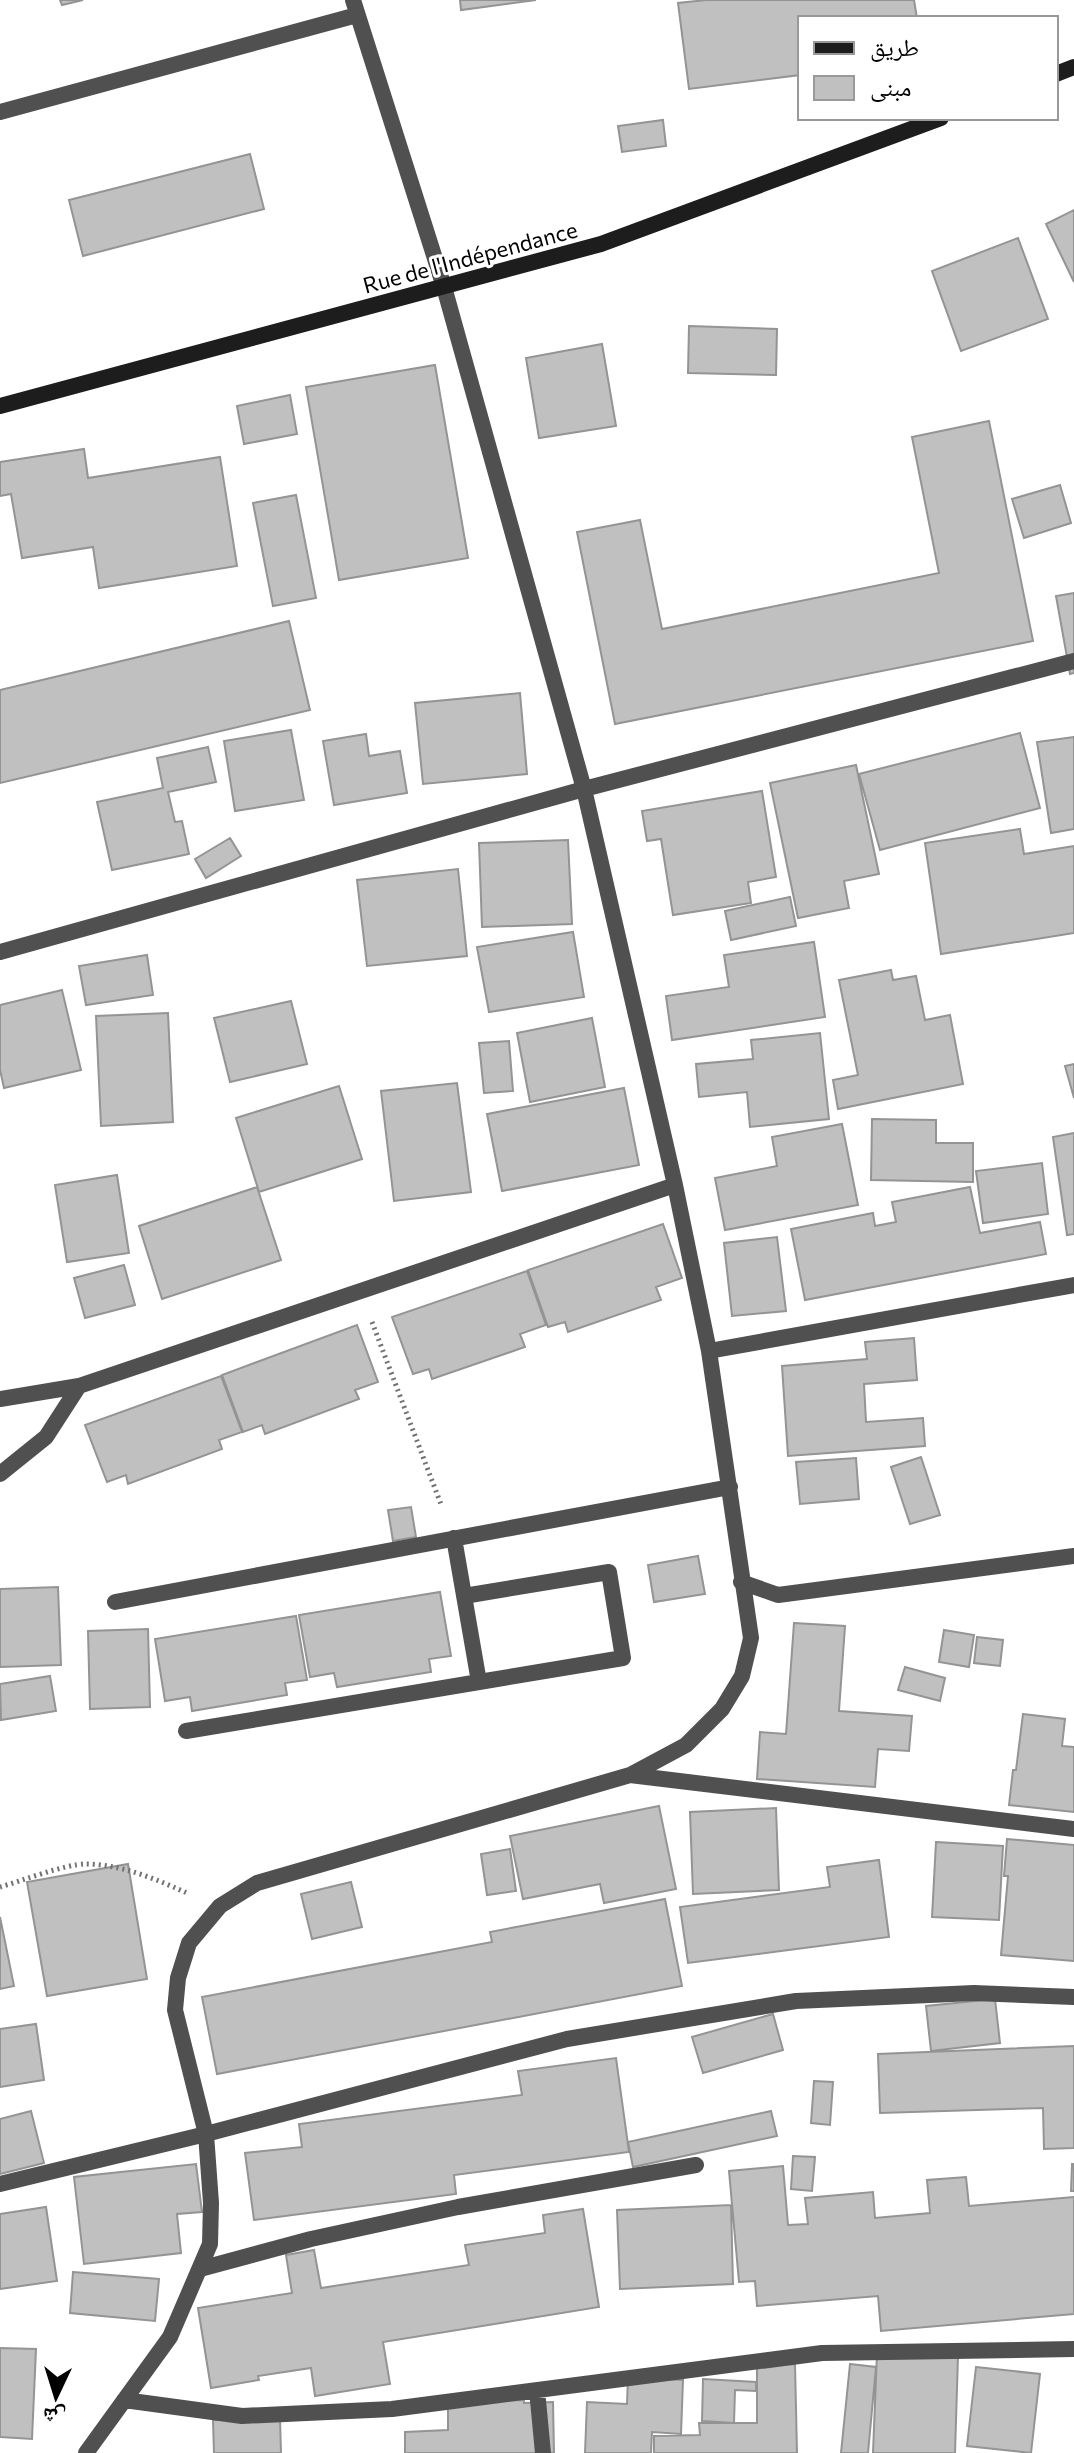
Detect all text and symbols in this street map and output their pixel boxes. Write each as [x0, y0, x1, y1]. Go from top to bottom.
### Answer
legend [798, 16, 1058, 120]
text: طريق [870, 32, 919, 62]
text: مبنى [870, 72, 911, 102]
street label: Rue de l'Indépendance [360, 215, 580, 299]
north arrow [16, 2357, 96, 2437]
text: ش [42, 2402, 67, 2432]

